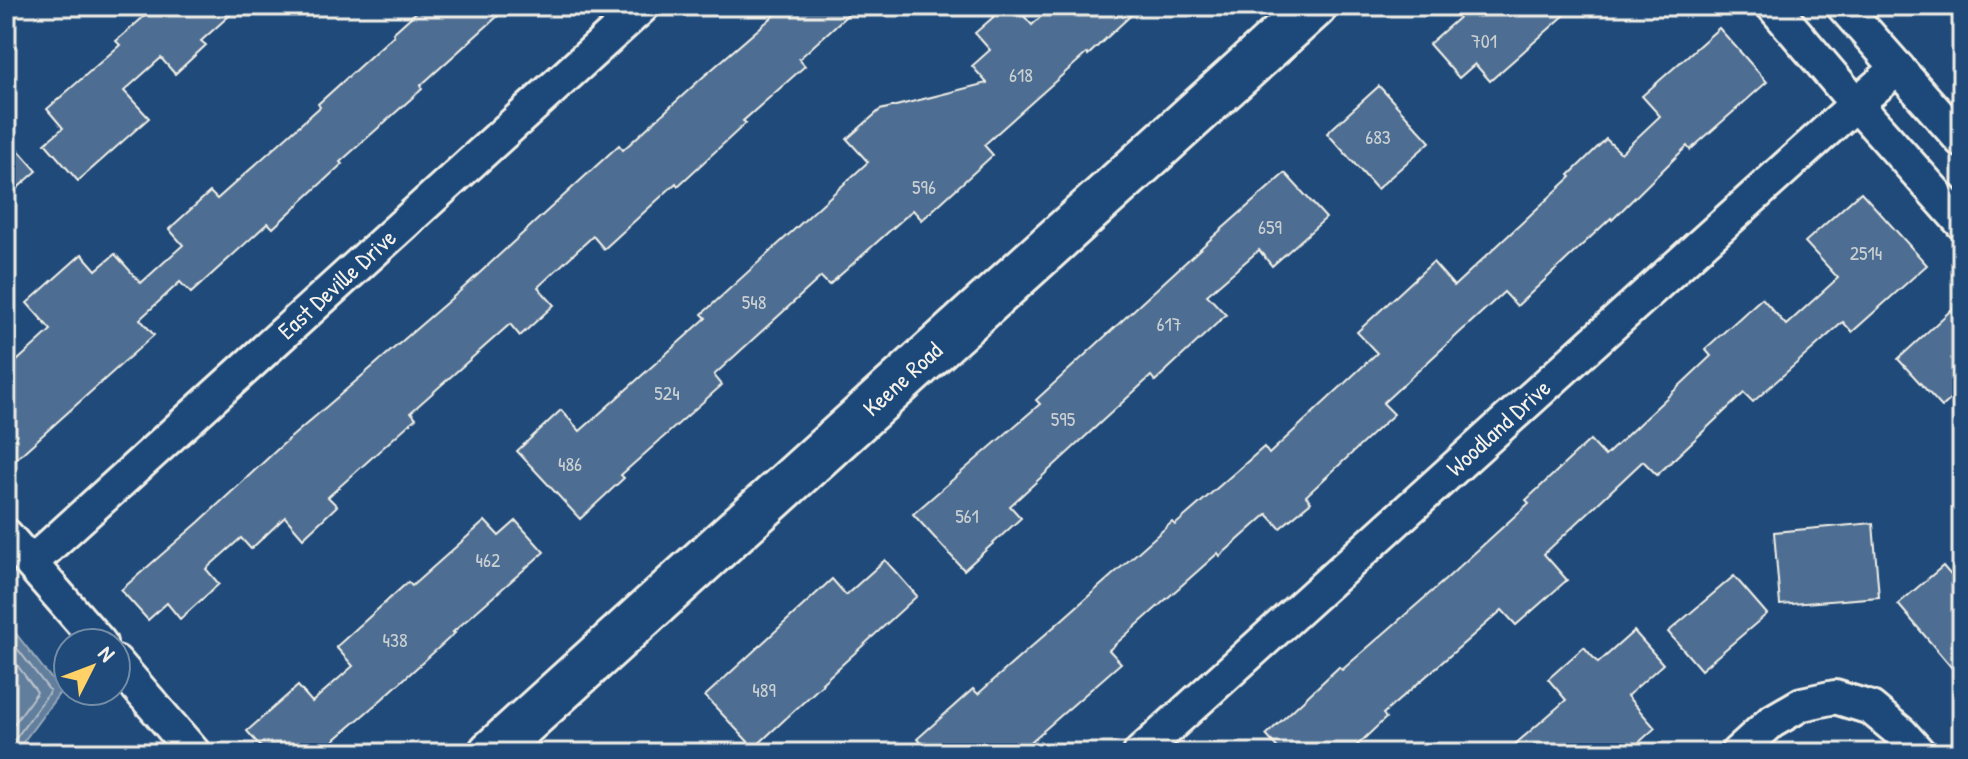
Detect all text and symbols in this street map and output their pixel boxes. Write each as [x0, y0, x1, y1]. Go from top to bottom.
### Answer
house number: 701 [1471, 27, 1497, 54]
house number: 618 [1009, 61, 1033, 88]
house number: 683 [1365, 123, 1391, 150]
house number: 596 [912, 173, 936, 200]
house number: 659 [1258, 213, 1282, 240]
street label: East Deville Drive [270, 221, 403, 346]
house number: 2514 [1850, 239, 1882, 266]
house number: 548 [742, 288, 766, 315]
house number: 617 [1156, 310, 1182, 337]
street label: Keene Road [855, 334, 949, 423]
street label: Woodland Drive [1439, 371, 1557, 483]
house number: 524 [654, 379, 680, 406]
house number: 595 [1051, 405, 1076, 432]
house number: 486 [558, 450, 582, 477]
house number: 561 [955, 502, 979, 529]
house number: 462 [476, 546, 501, 573]
house number: 438 [382, 626, 408, 653]
north arrow [52, 627, 132, 707]
text: N [92, 639, 122, 668]
house number: 489 [752, 676, 776, 703]

